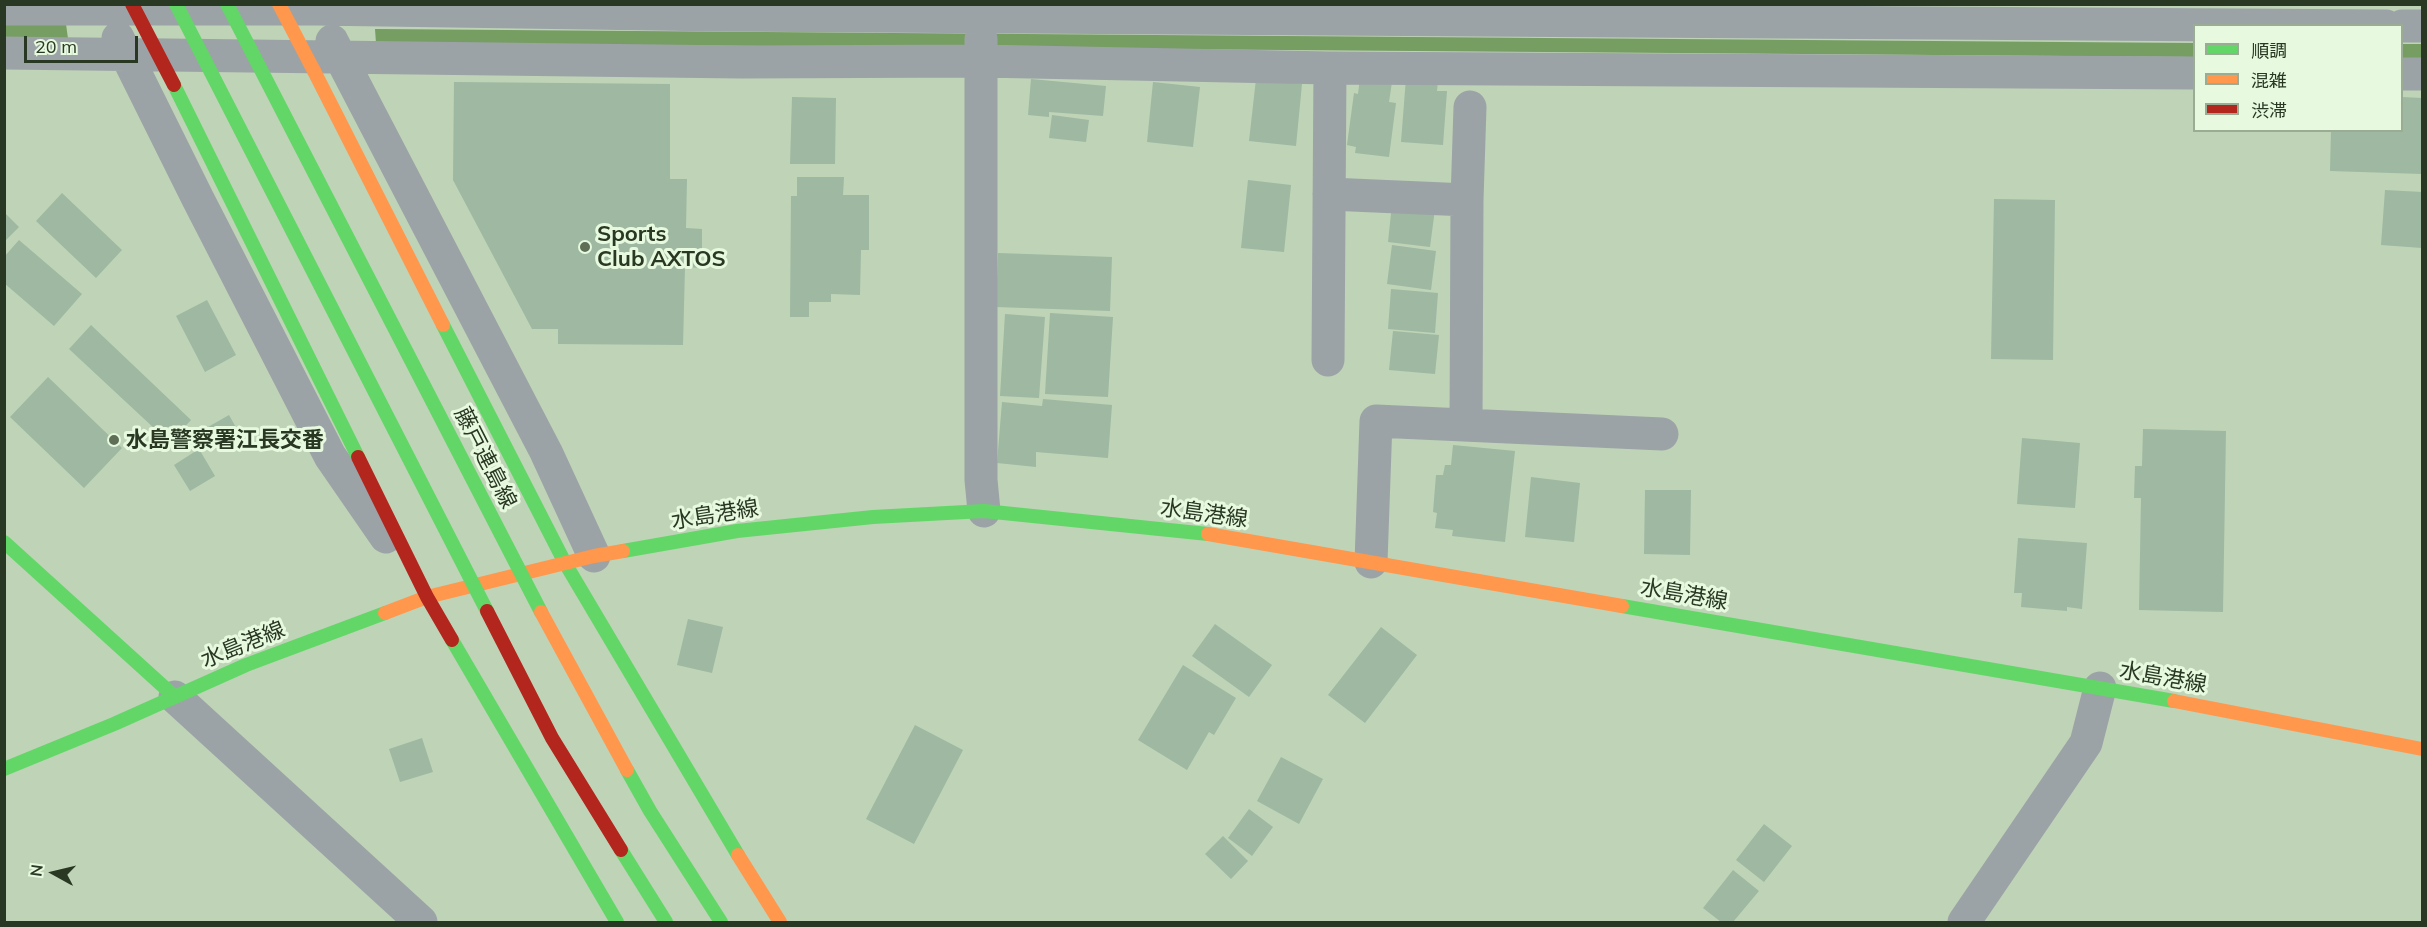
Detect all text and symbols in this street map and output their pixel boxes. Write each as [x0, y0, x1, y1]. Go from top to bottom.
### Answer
scale bar [27, 24, 141, 62]
legend [2193, 24, 2403, 132]
text: 20 m [35, 35, 77, 58]
text: 順調 [2251, 39, 2287, 62]
text: 混雑 [2251, 69, 2287, 92]
text: 渋滞 [2251, 99, 2287, 122]
place label: Sports Club AXTOS [597, 221, 726, 272]
marker: Sports Club AXTOS [578, 240, 592, 254]
street label: 藤戸連島線 [448, 403, 522, 513]
place label: 水島警察署江長交番 [126, 427, 324, 453]
marker: 水島警察署江長交番 [107, 433, 121, 447]
street label: 水島港線 [669, 495, 761, 535]
street label: 水島港線 [1159, 495, 1249, 533]
street label: 水島港線 [1638, 574, 1730, 616]
street label: 水島港線 [197, 616, 289, 674]
street label: 水島港線 [2117, 657, 2209, 699]
north arrow [24, 843, 84, 903]
text: N [25, 863, 47, 878]

